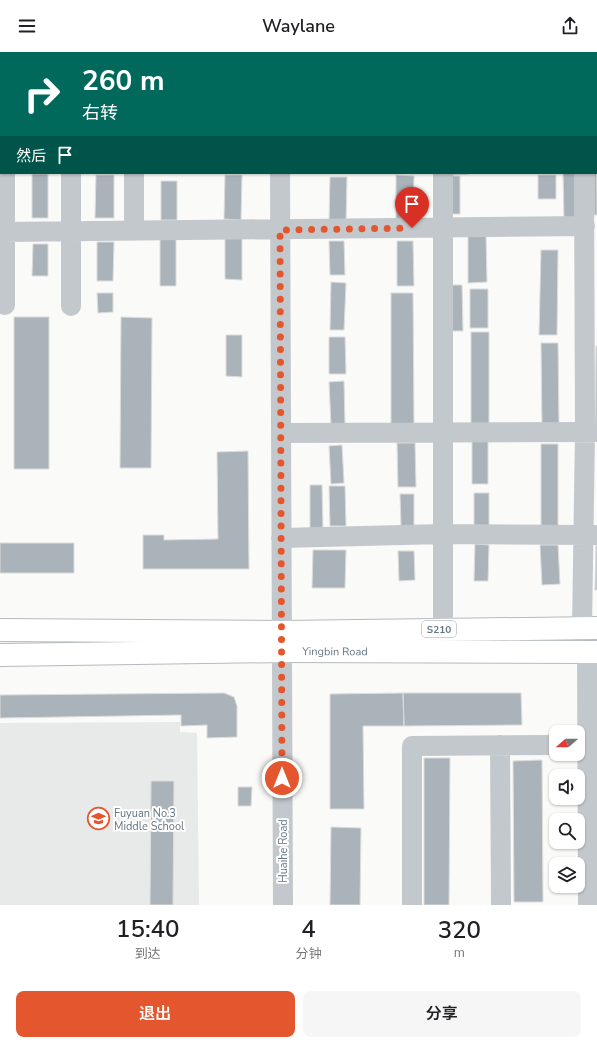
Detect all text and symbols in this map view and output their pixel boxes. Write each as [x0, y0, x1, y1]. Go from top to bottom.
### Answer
text: Waylane [262, 14, 335, 38]
icon: menu [16, 15, 38, 37]
icon: share [559, 15, 581, 37]
text: 260 m [82, 62, 165, 100]
icon: right [16, 68, 68, 120]
text: 右转 [82, 101, 118, 125]
icon: arrive [54, 144, 76, 166]
text: 然后 [16, 146, 46, 166]
pin [395, 187, 429, 228]
icon: arrive [401, 193, 423, 215]
road number: S210 [422, 621, 456, 637]
street label: Yingbin Road [301, 644, 368, 659]
north arrow [549, 725, 585, 761]
map controls [549, 725, 585, 893]
position arrow [261, 757, 303, 799]
button: sound [549, 769, 585, 805]
school or university icon: Fuyuan No.3 Middle School [86, 806, 112, 832]
place label: Fuyuan No.3 Middle School [114, 806, 185, 834]
button: search [549, 813, 585, 849]
street label: Huaihe Road [276, 819, 291, 883]
button: layers [549, 857, 585, 893]
text: 15:40 [116, 913, 179, 945]
text: 4 [301, 913, 316, 945]
text: 320 [438, 914, 481, 946]
text: m [454, 944, 465, 962]
text: 到达 [135, 945, 161, 963]
text: 分钟 [296, 945, 322, 963]
button: 退出 [16, 991, 295, 1037]
button: 分享 [303, 991, 581, 1037]

